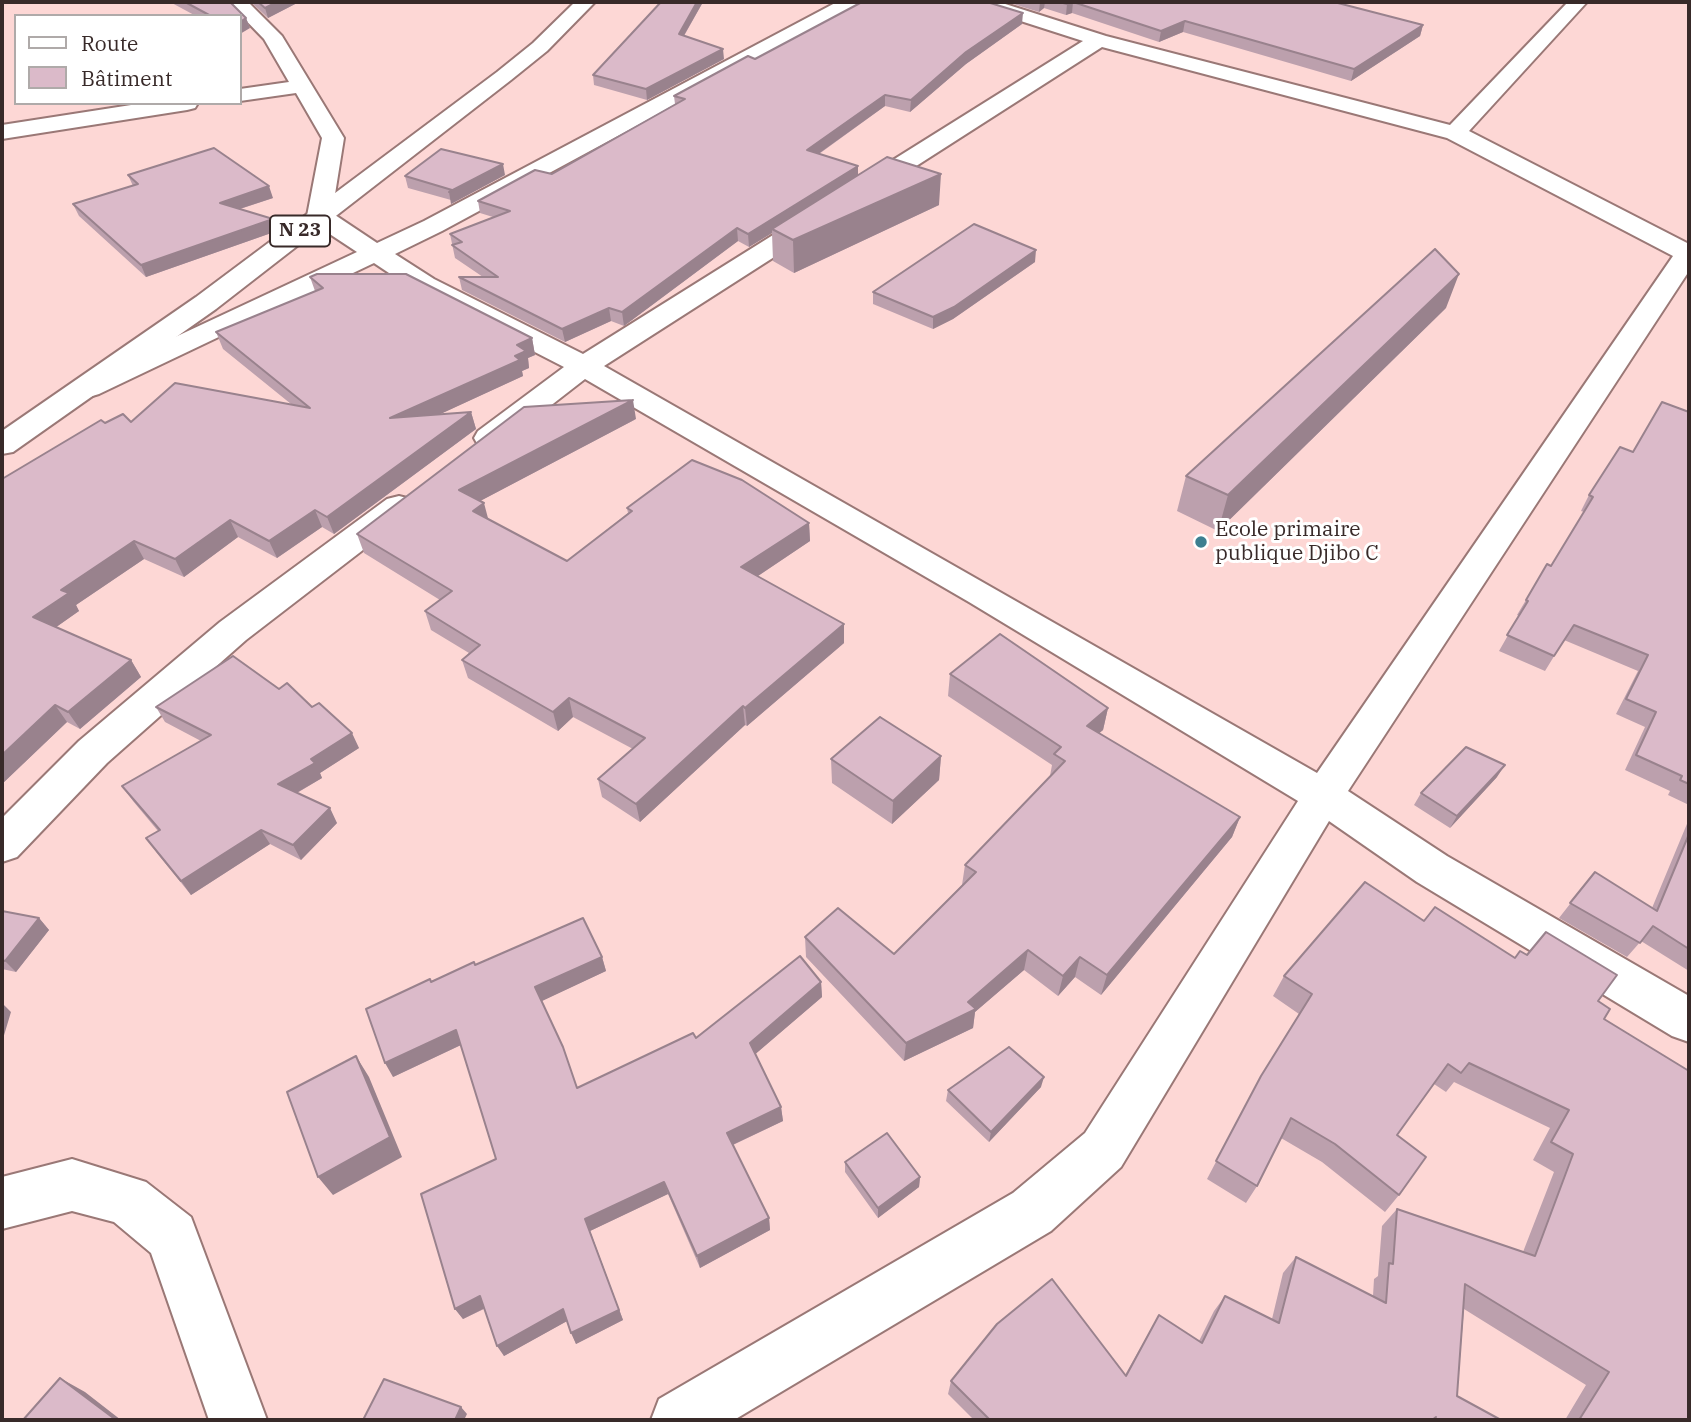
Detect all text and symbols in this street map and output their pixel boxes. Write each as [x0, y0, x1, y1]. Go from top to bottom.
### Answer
legend [14, 14, 242, 105]
text: Route [81, 29, 138, 57]
text: Bâtiment [81, 64, 172, 92]
road number: N 23 [270, 216, 330, 246]
place label: Ecole primaire publique Djibo C [1215, 517, 1379, 567]
marker: Ecole primaire publique Djibo C [1193, 534, 1209, 550]

